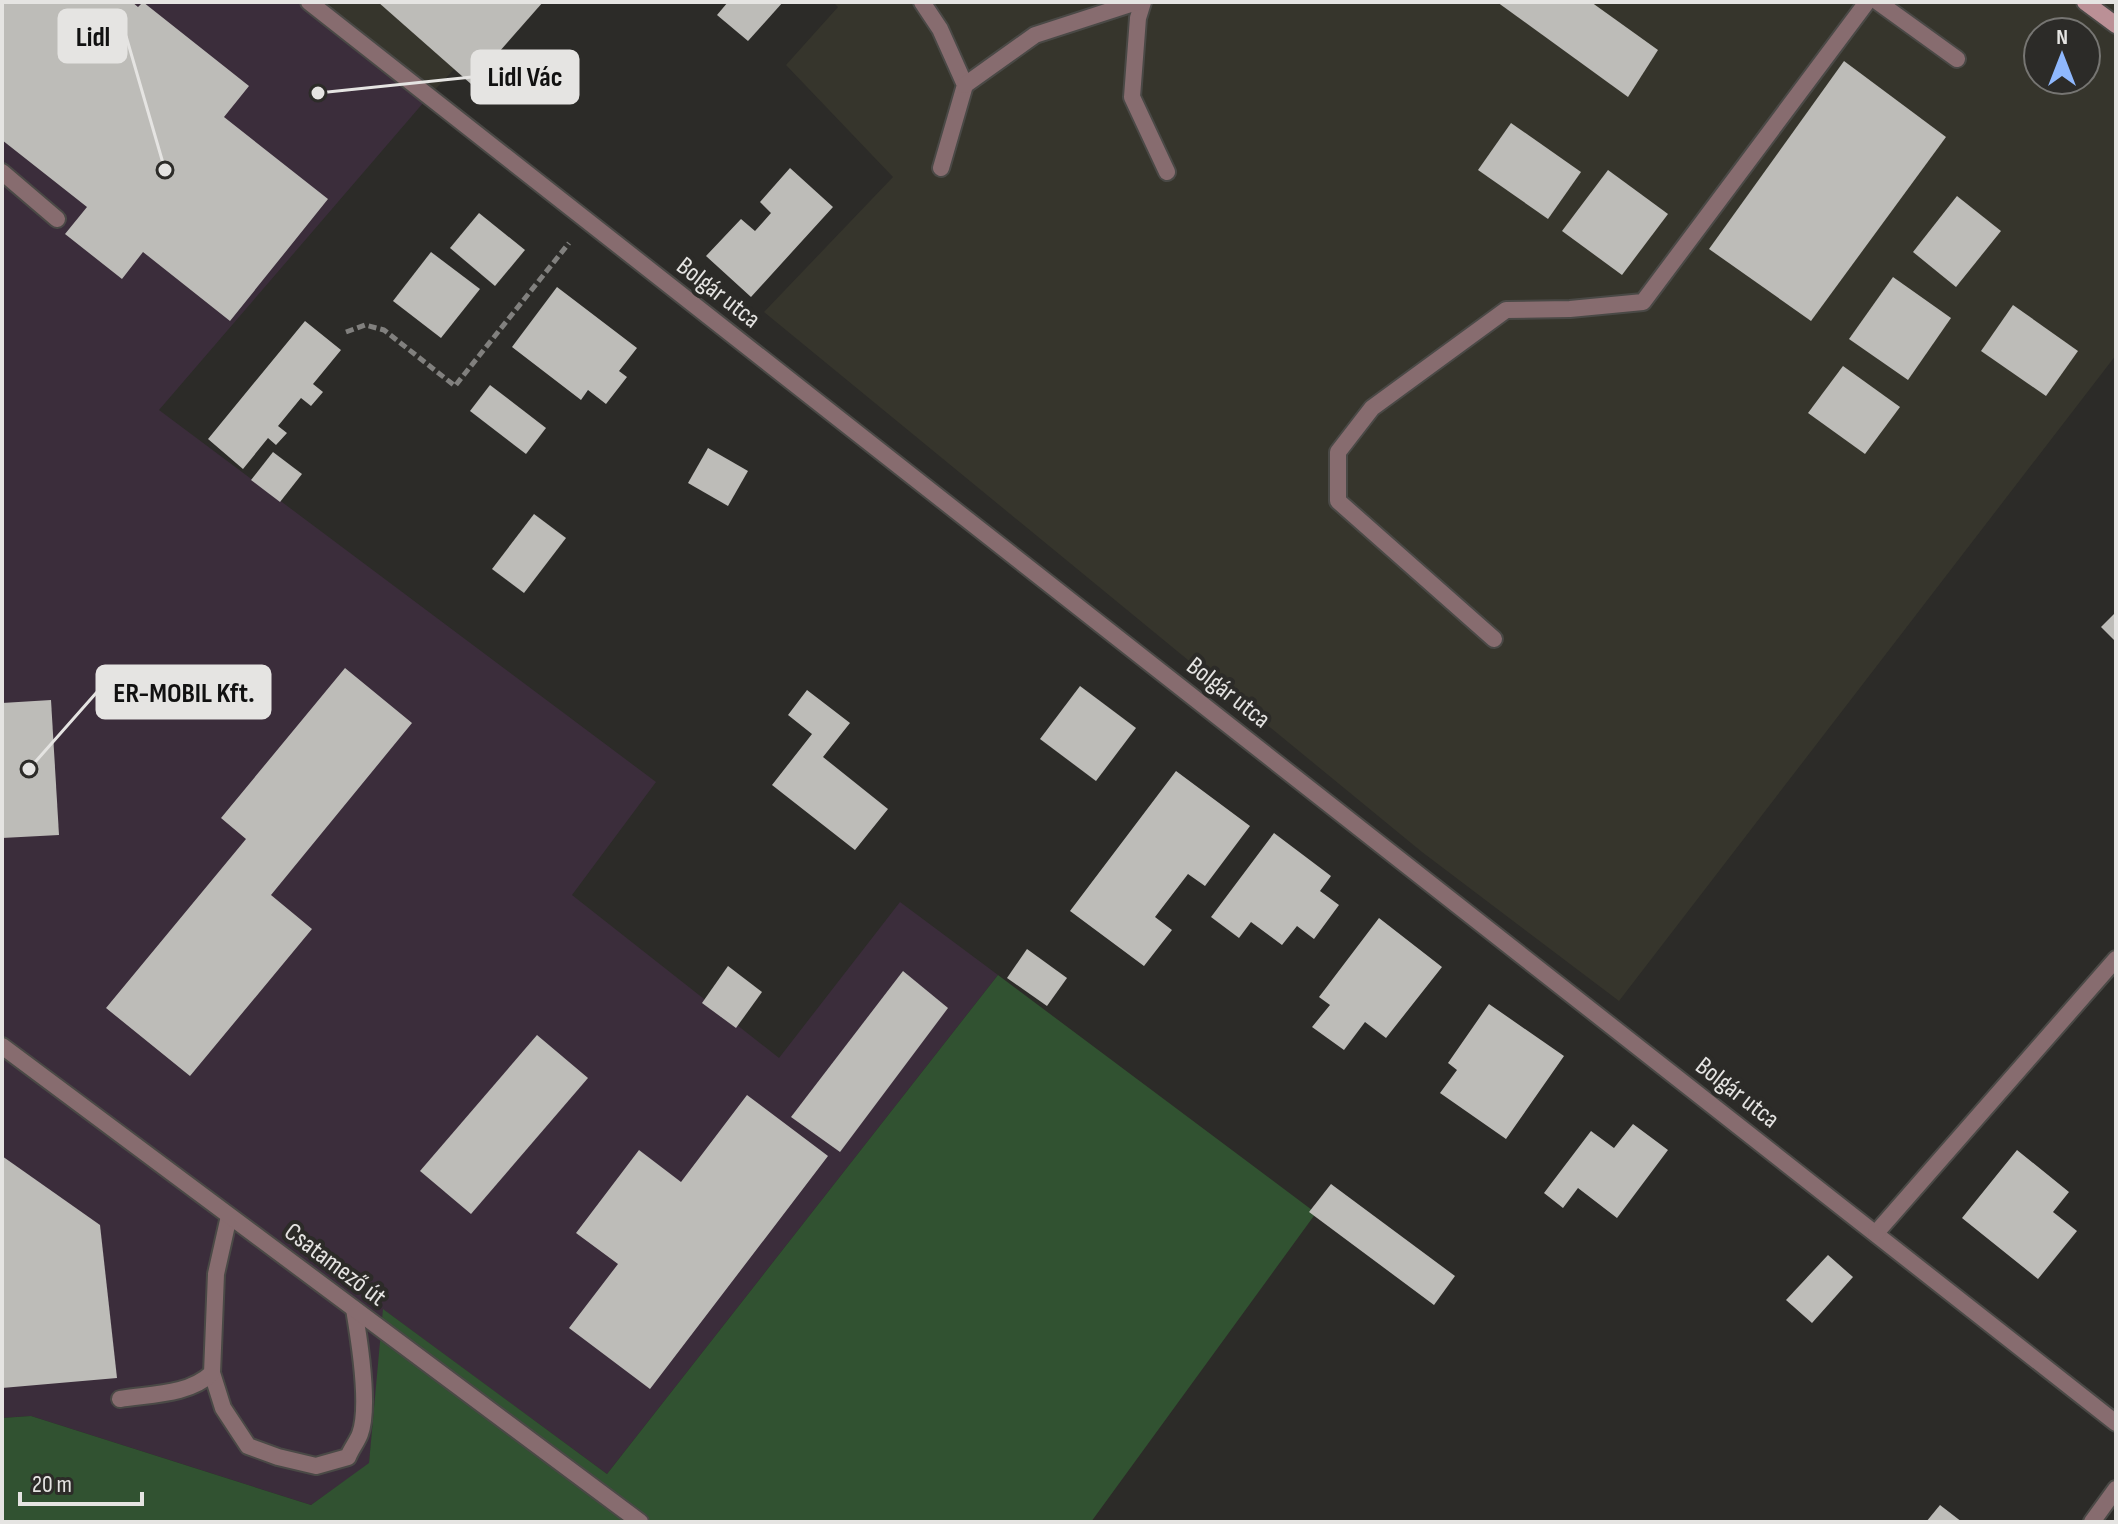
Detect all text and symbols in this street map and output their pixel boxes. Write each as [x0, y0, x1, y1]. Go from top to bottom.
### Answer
callout: Lidl [59, 10, 126, 62]
north arrow [2022, 16, 2102, 96]
text: Lidl [76, 21, 110, 54]
text: N [2056, 24, 2068, 51]
callout: Lidl Vác [472, 51, 578, 103]
text: Lidl Vác [488, 61, 562, 94]
street label: Bolgár utca [670, 251, 766, 335]
street label: Bolgár utca [1180, 651, 1276, 735]
callout: ER-MOBIL Kft. [97, 666, 270, 718]
text: ER-MOBIL Kft. [113, 677, 255, 710]
street label: Bolgár utca [1689, 1051, 1785, 1135]
street label: Csatamező út [278, 1217, 392, 1313]
scale bar [20, 1456, 142, 1506]
text: 20 m [32, 1470, 72, 1499]

